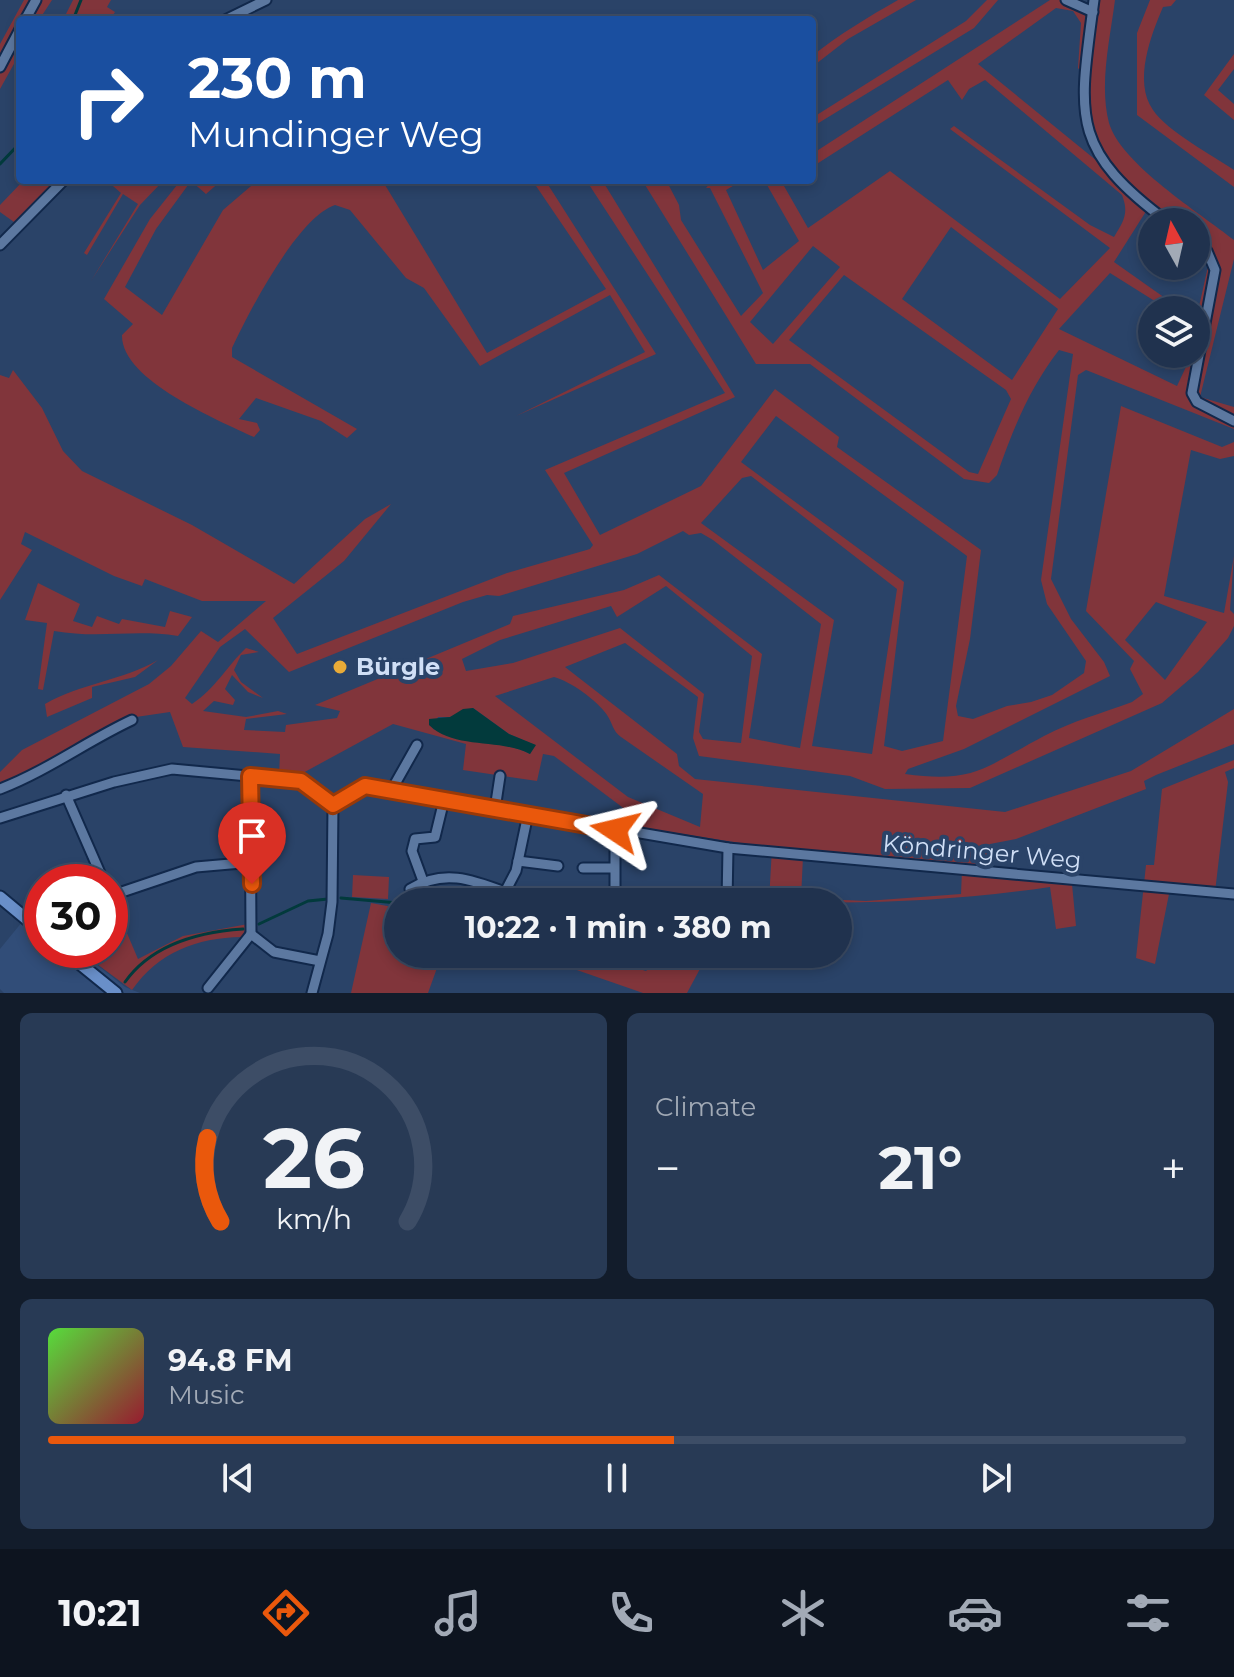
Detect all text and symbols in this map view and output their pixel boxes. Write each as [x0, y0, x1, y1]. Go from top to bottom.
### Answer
text: 230 m [188, 44, 367, 112]
icon: right [56, 48, 160, 152]
text: Mundinger Weg [188, 112, 484, 156]
north arrow [1138, 208, 1210, 280]
map controls [1138, 208, 1210, 368]
button: layers [1138, 296, 1210, 368]
place label: Bürgle [356, 652, 440, 681]
marker: Bürgle [331, 658, 349, 676]
position arrow [573, 788, 657, 872]
pin [218, 802, 286, 884]
icon: arrive [230, 814, 274, 858]
street label: Köndringer Weg [882, 828, 1083, 875]
speed limit sign: 30 [24, 864, 128, 968]
text: 10:22 · 1 min · 380 m [465, 909, 771, 946]
text: Climate [655, 1091, 756, 1123]
text: 26 [262, 1107, 365, 1209]
text: 21° [879, 1131, 963, 1204]
text: − [655, 1141, 680, 1195]
text: + [1161, 1141, 1186, 1195]
text: km/h [275, 1201, 352, 1236]
text: 94.8 FM [168, 1342, 293, 1379]
text: Music [168, 1379, 245, 1411]
icon: previous [216, 1456, 260, 1500]
icon: pause [595, 1456, 639, 1500]
icon: next [974, 1456, 1018, 1500]
icon: directions [258, 1585, 314, 1641]
icon: music [430, 1585, 486, 1641]
icon: phone [603, 1585, 659, 1641]
icon: climate [775, 1585, 831, 1641]
icon: car [947, 1585, 1003, 1641]
icon: filters [1120, 1585, 1176, 1641]
text: 10:21 [58, 1591, 142, 1635]

